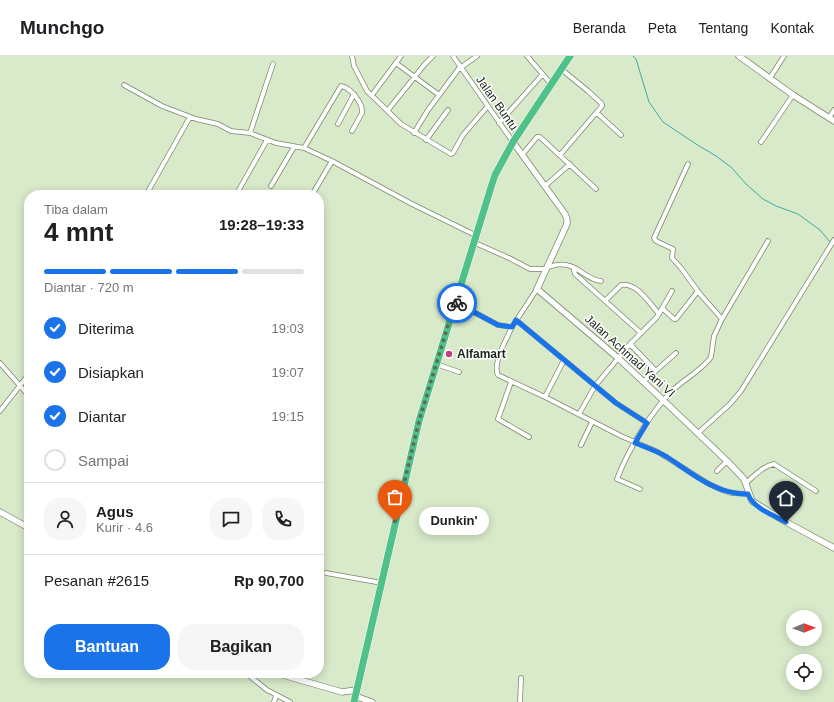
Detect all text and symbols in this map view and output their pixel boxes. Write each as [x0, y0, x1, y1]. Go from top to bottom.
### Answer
text: Munchgo [20, 17, 104, 38]
text: Beranda [573, 20, 626, 36]
text: Peta [648, 20, 677, 36]
text: Tentang [699, 20, 748, 36]
text: Kontak [770, 20, 814, 36]
street label: Jalan Buntu [473, 73, 521, 133]
text: Tiba dalam [44, 202, 108, 217]
text: 19:28–19:33 [219, 216, 304, 233]
text: 4 mnt [44, 217, 113, 247]
text: Diantar · 720 m [44, 280, 134, 295]
courier [437, 283, 477, 323]
icon: bike [446, 292, 468, 314]
street label: Jalan Achmad Yani VI [582, 312, 678, 400]
icon: check [44, 317, 66, 339]
text: Diterima [78, 320, 134, 337]
text: 19:03 [271, 321, 304, 336]
place label: Alfamart [457, 347, 506, 361]
marker: Alfamart [444, 349, 454, 359]
icon: check [44, 361, 66, 383]
text: Disiapkan [78, 364, 144, 381]
text: 19:07 [271, 365, 304, 380]
icon: check [44, 405, 66, 427]
text: Diantar [78, 408, 126, 425]
text: 19:15 [271, 409, 304, 424]
text: Sampai [78, 452, 129, 469]
pin [378, 480, 412, 521]
pin [769, 481, 803, 522]
icon: bag [384, 486, 406, 508]
icon: home [775, 487, 797, 509]
button: person [44, 498, 86, 540]
button: chat [210, 498, 252, 540]
button: phone [262, 498, 304, 540]
text: Agus [96, 503, 134, 520]
callout: Dunkin' [419, 507, 489, 535]
text: Dunkin' [430, 513, 478, 528]
text: Kurir · 4.6 [96, 520, 153, 535]
text: Pesanan #2615 [44, 572, 149, 589]
text: Rp 90,700 [234, 572, 304, 589]
north arrow [786, 610, 822, 646]
map controls [786, 610, 822, 690]
button: Bantuan [44, 624, 170, 670]
button: Bagikan [178, 624, 304, 670]
button: locate [786, 654, 822, 690]

